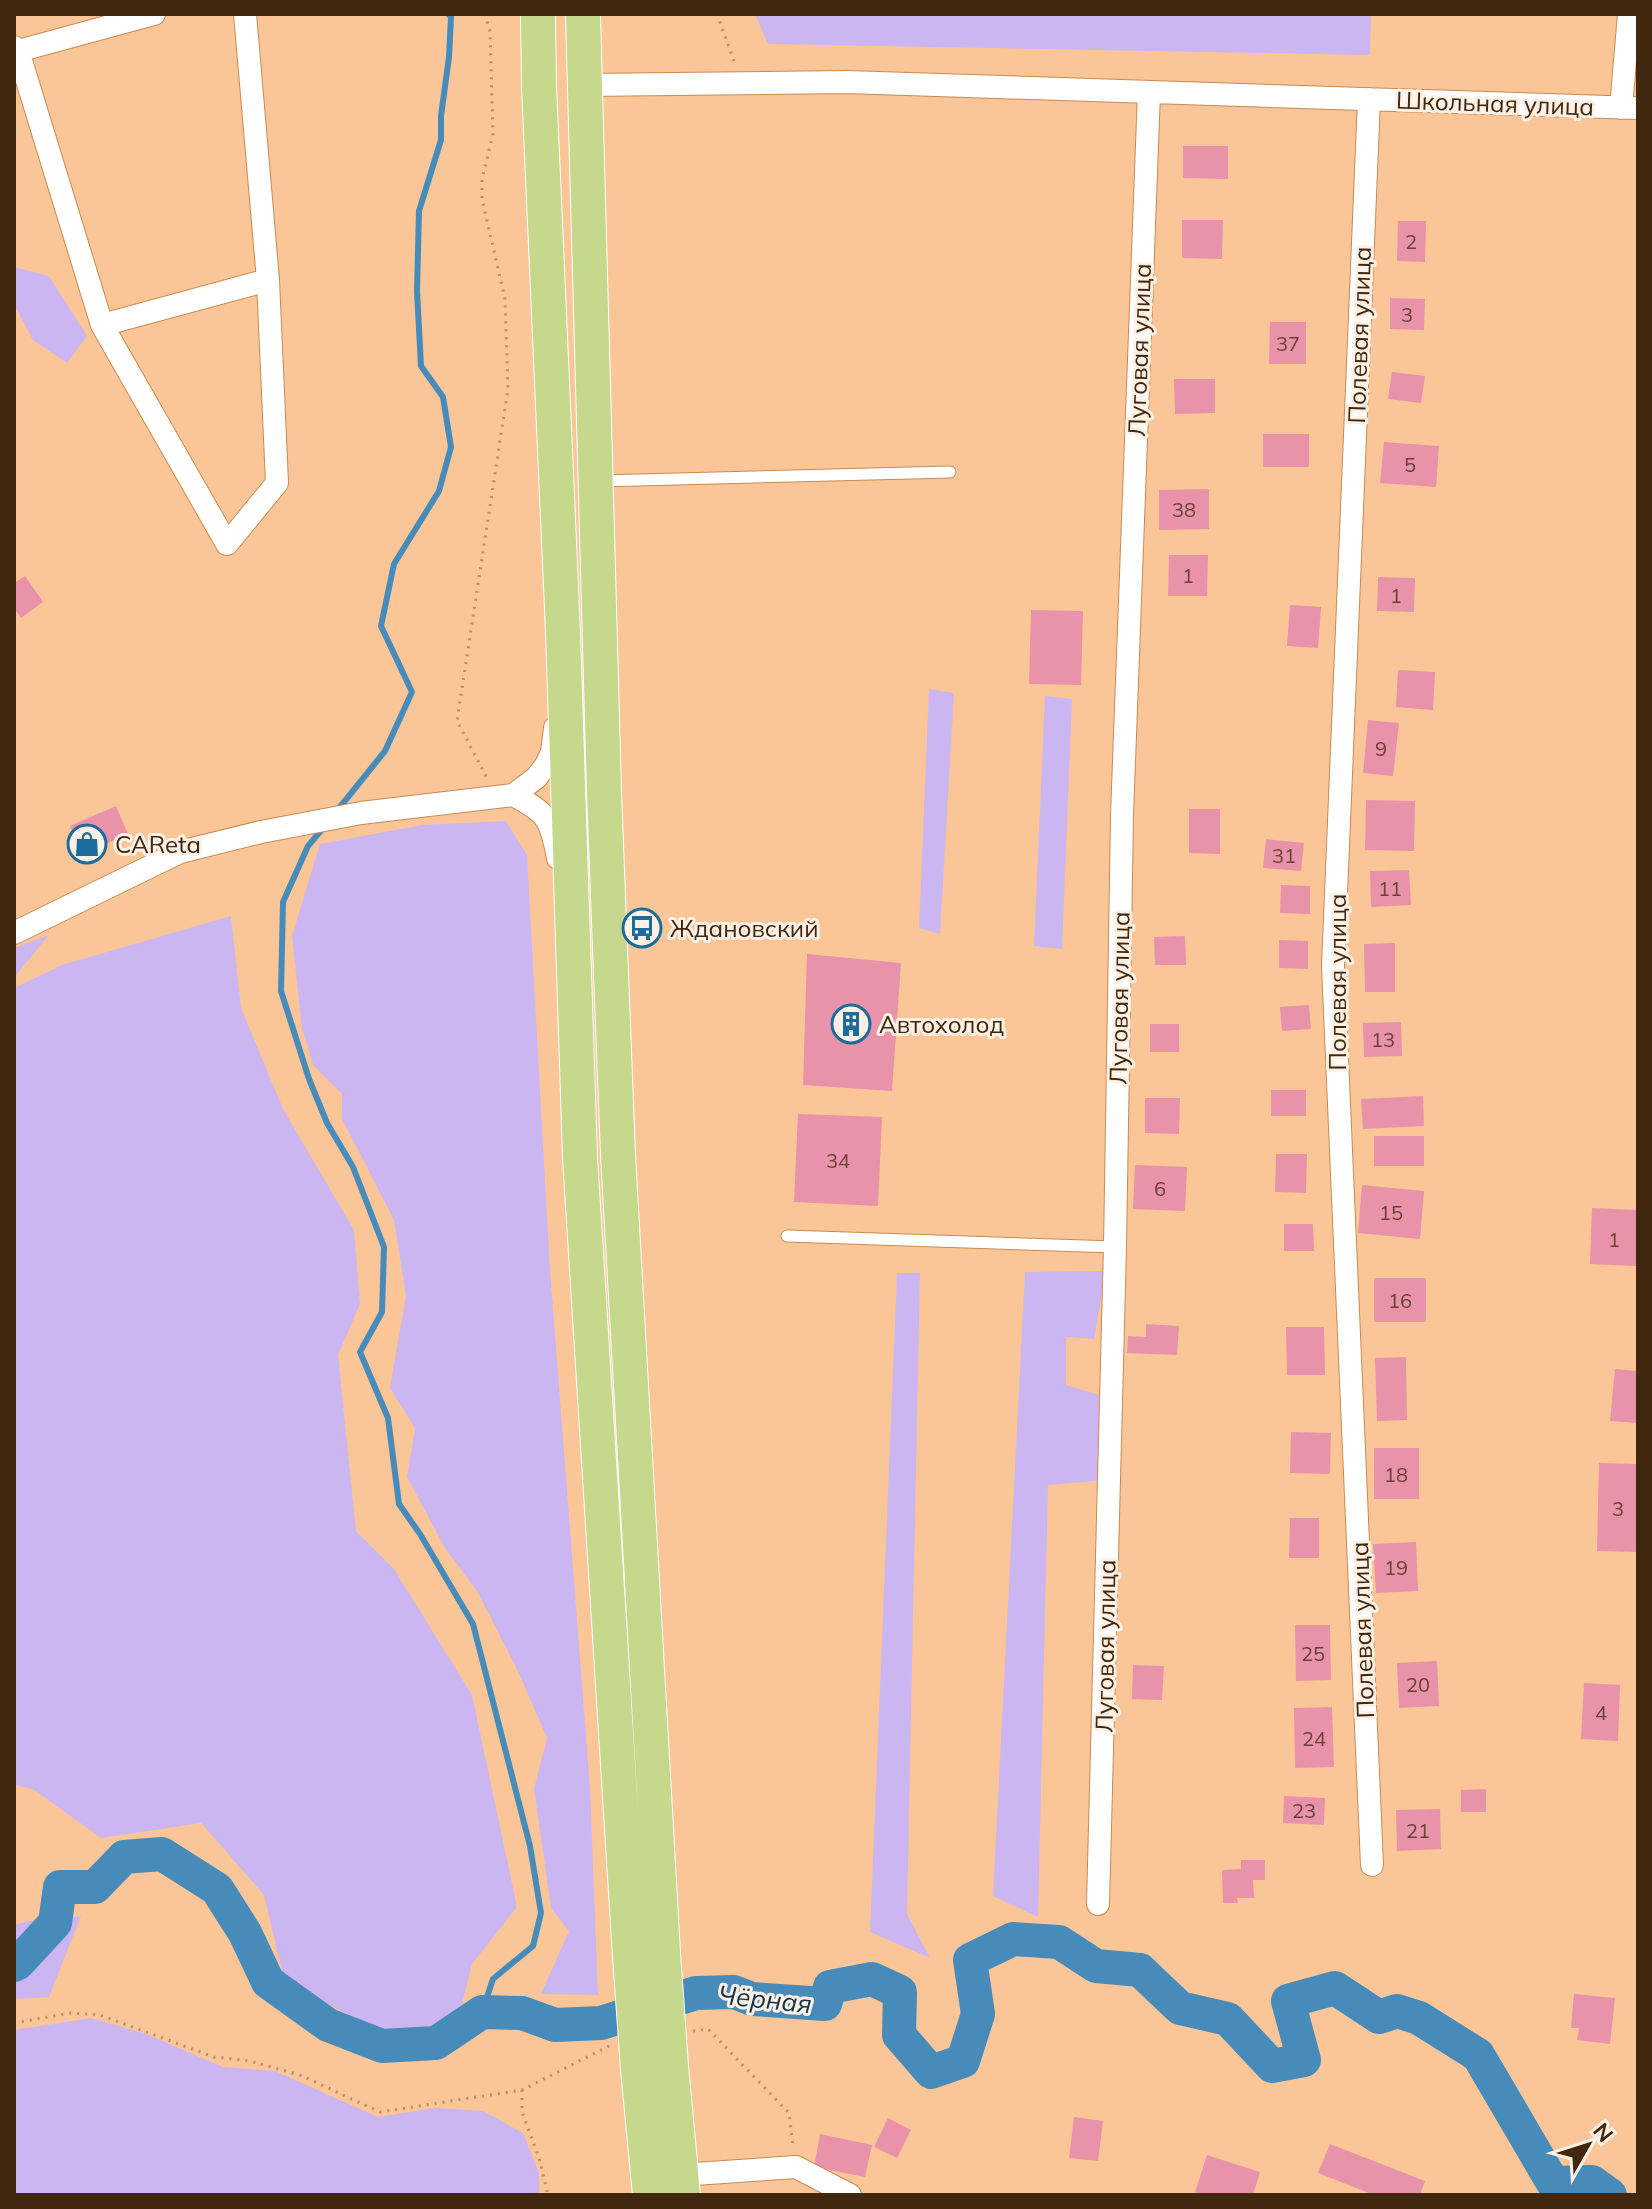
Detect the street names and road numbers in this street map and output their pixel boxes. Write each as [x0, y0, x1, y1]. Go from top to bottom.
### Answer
street label: Школьная улица [1395, 85, 1595, 121]
street label: Полевая улица [1341, 246, 1377, 424]
street label: Луговая улица [1121, 263, 1157, 437]
street label: Полевая улица [1322, 894, 1352, 1070]
street label: Луговая улица [1102, 911, 1136, 1085]
street label: Полевая улица [1344, 1541, 1380, 1719]
street label: Луговая улица [1088, 1559, 1122, 1733]

